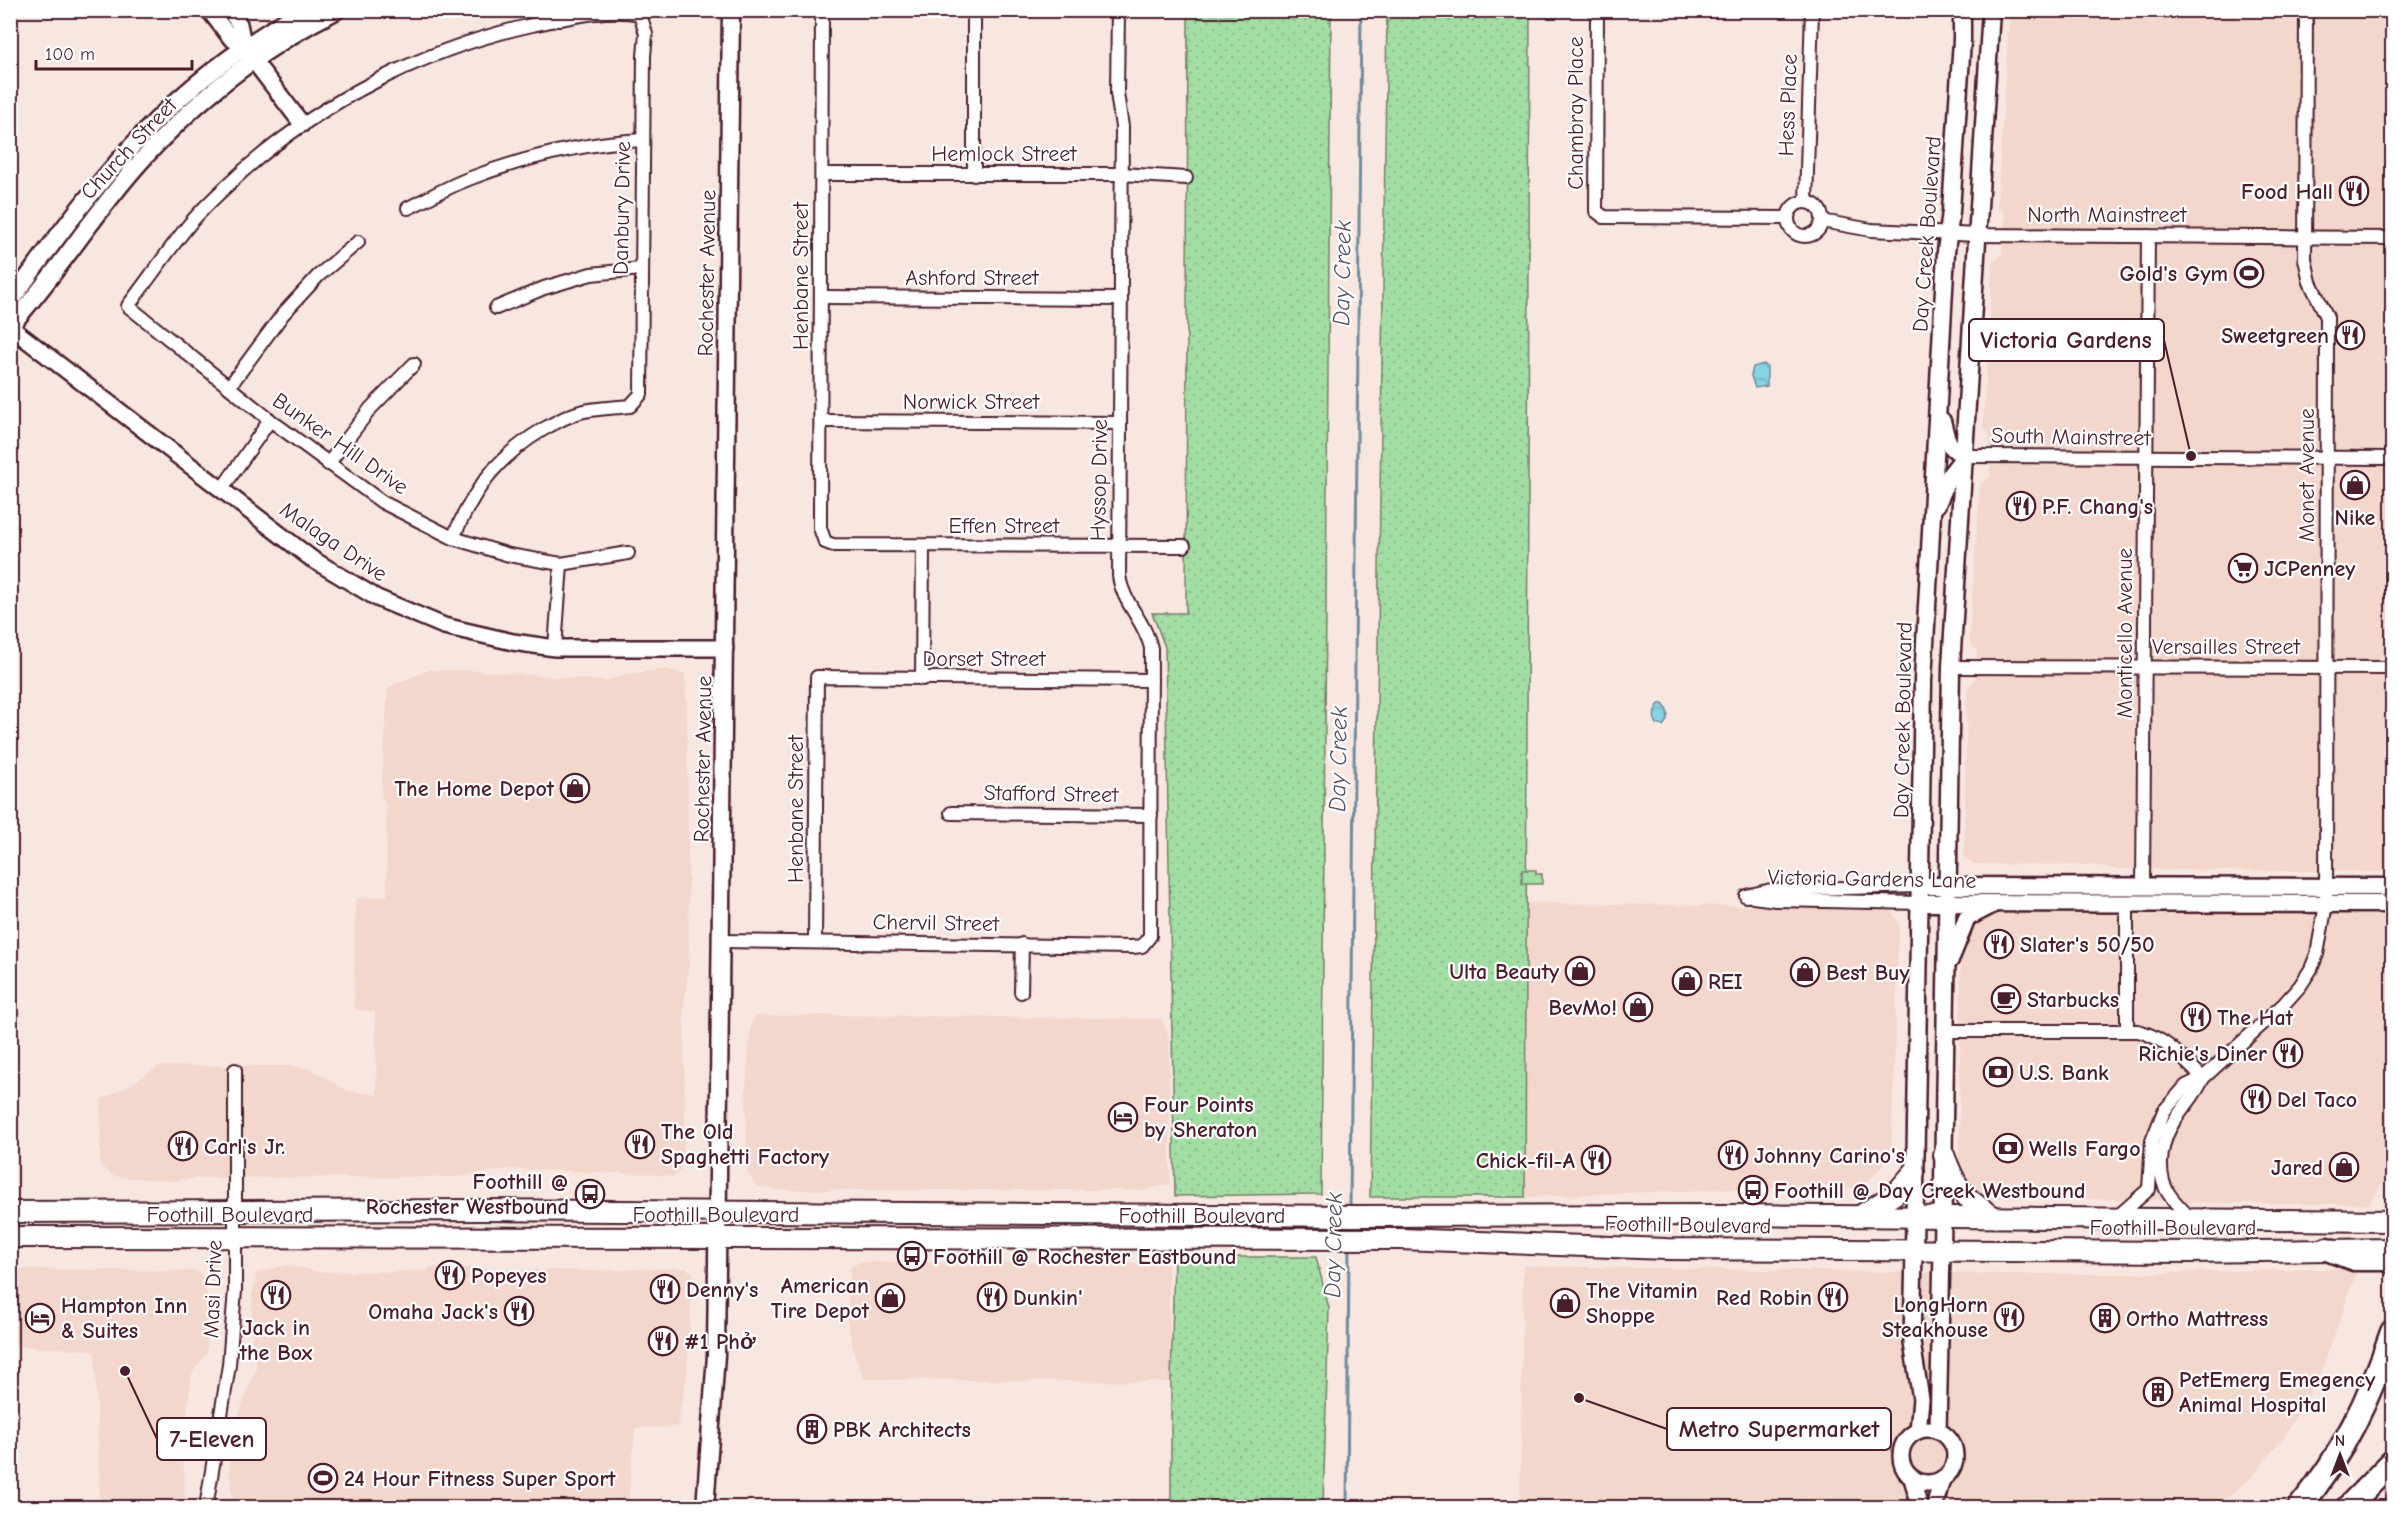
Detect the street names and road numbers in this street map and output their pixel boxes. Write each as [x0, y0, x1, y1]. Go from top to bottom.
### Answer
street label: Chambray Place [1563, 36, 1589, 190]
street label: Hess Place [1773, 53, 1803, 157]
street label: Church Street [75, 92, 183, 205]
street label: Day Creek Boulevard [1907, 135, 1947, 333]
street label: Danbury Drive [608, 141, 636, 275]
street label: Hemlock Street [931, 141, 1077, 167]
street label: Rochester Avenue [693, 189, 721, 357]
street label: Henbane Street [788, 201, 814, 350]
street label: North Mainstreet [2027, 202, 2187, 228]
street label: Ashford Street [905, 265, 1039, 291]
street label: Bunker Hill Drive [268, 387, 413, 500]
street label: Norwick Street [903, 389, 1040, 415]
street label: Monet Avenue [2294, 408, 2320, 542]
street label: Hyssop Drive [1085, 419, 1113, 541]
street label: South Mainstreet [1991, 423, 2152, 451]
street label: Malaga Drive [275, 496, 392, 587]
street label: Effen Street [949, 513, 1060, 539]
street label: Monticello Avenue [2112, 548, 2138, 718]
street label: Day Creek Boulevard [1888, 622, 1918, 818]
street label: Versailles Street [2152, 634, 2301, 660]
street label: Dorset Street [922, 646, 1046, 672]
street label: Rochester Avenue [689, 675, 717, 843]
street label: Henbane Street [783, 734, 809, 883]
street label: Stafford Street [983, 780, 1119, 808]
street label: Victoria Gardens Lane [1767, 864, 1977, 894]
street label: Chervil Street [873, 909, 1000, 937]
street label: Foothill Boulevard [147, 1202, 313, 1228]
street label: Foothill Boulevard [633, 1202, 799, 1228]
street label: Foothill Boulevard [1119, 1203, 1285, 1229]
street label: Foothill Boulevard [1604, 1211, 1772, 1239]
street label: Foothill Boulevard [2090, 1215, 2256, 1241]
street label: Masi Drive [198, 1239, 228, 1339]

